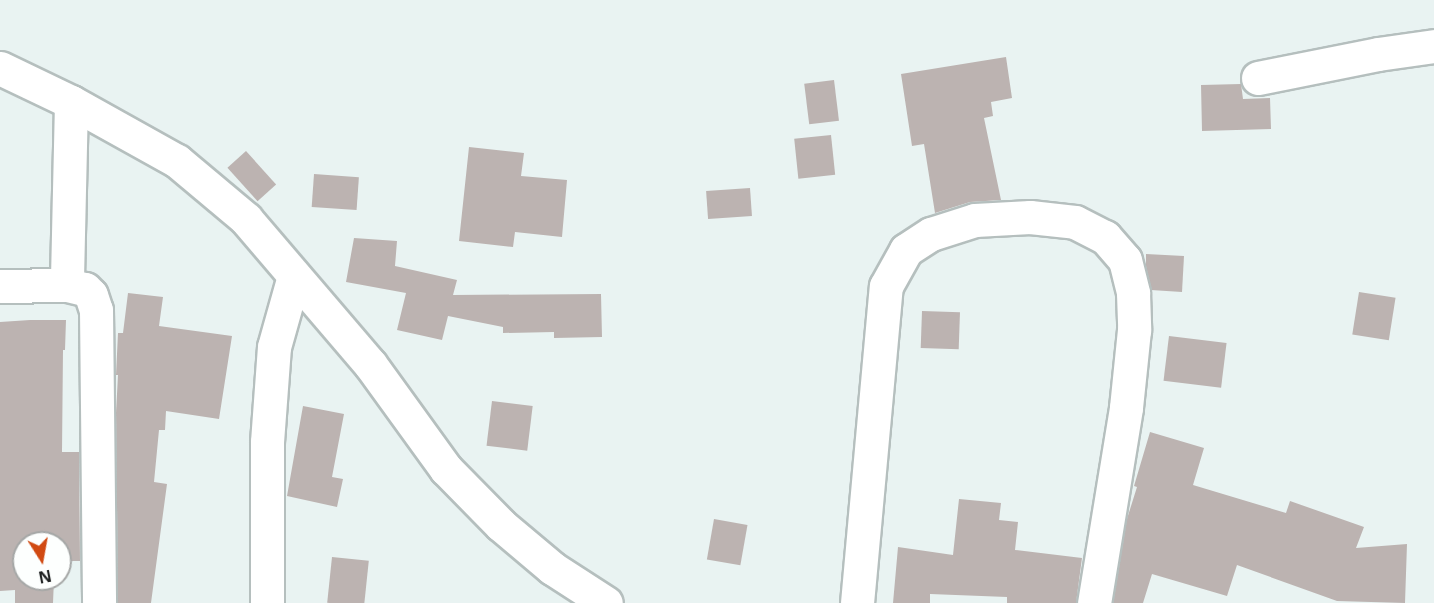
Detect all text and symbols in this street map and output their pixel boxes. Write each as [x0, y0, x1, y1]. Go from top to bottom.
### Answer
north arrow [12, 531, 72, 591]
text: N [37, 565, 54, 589]

